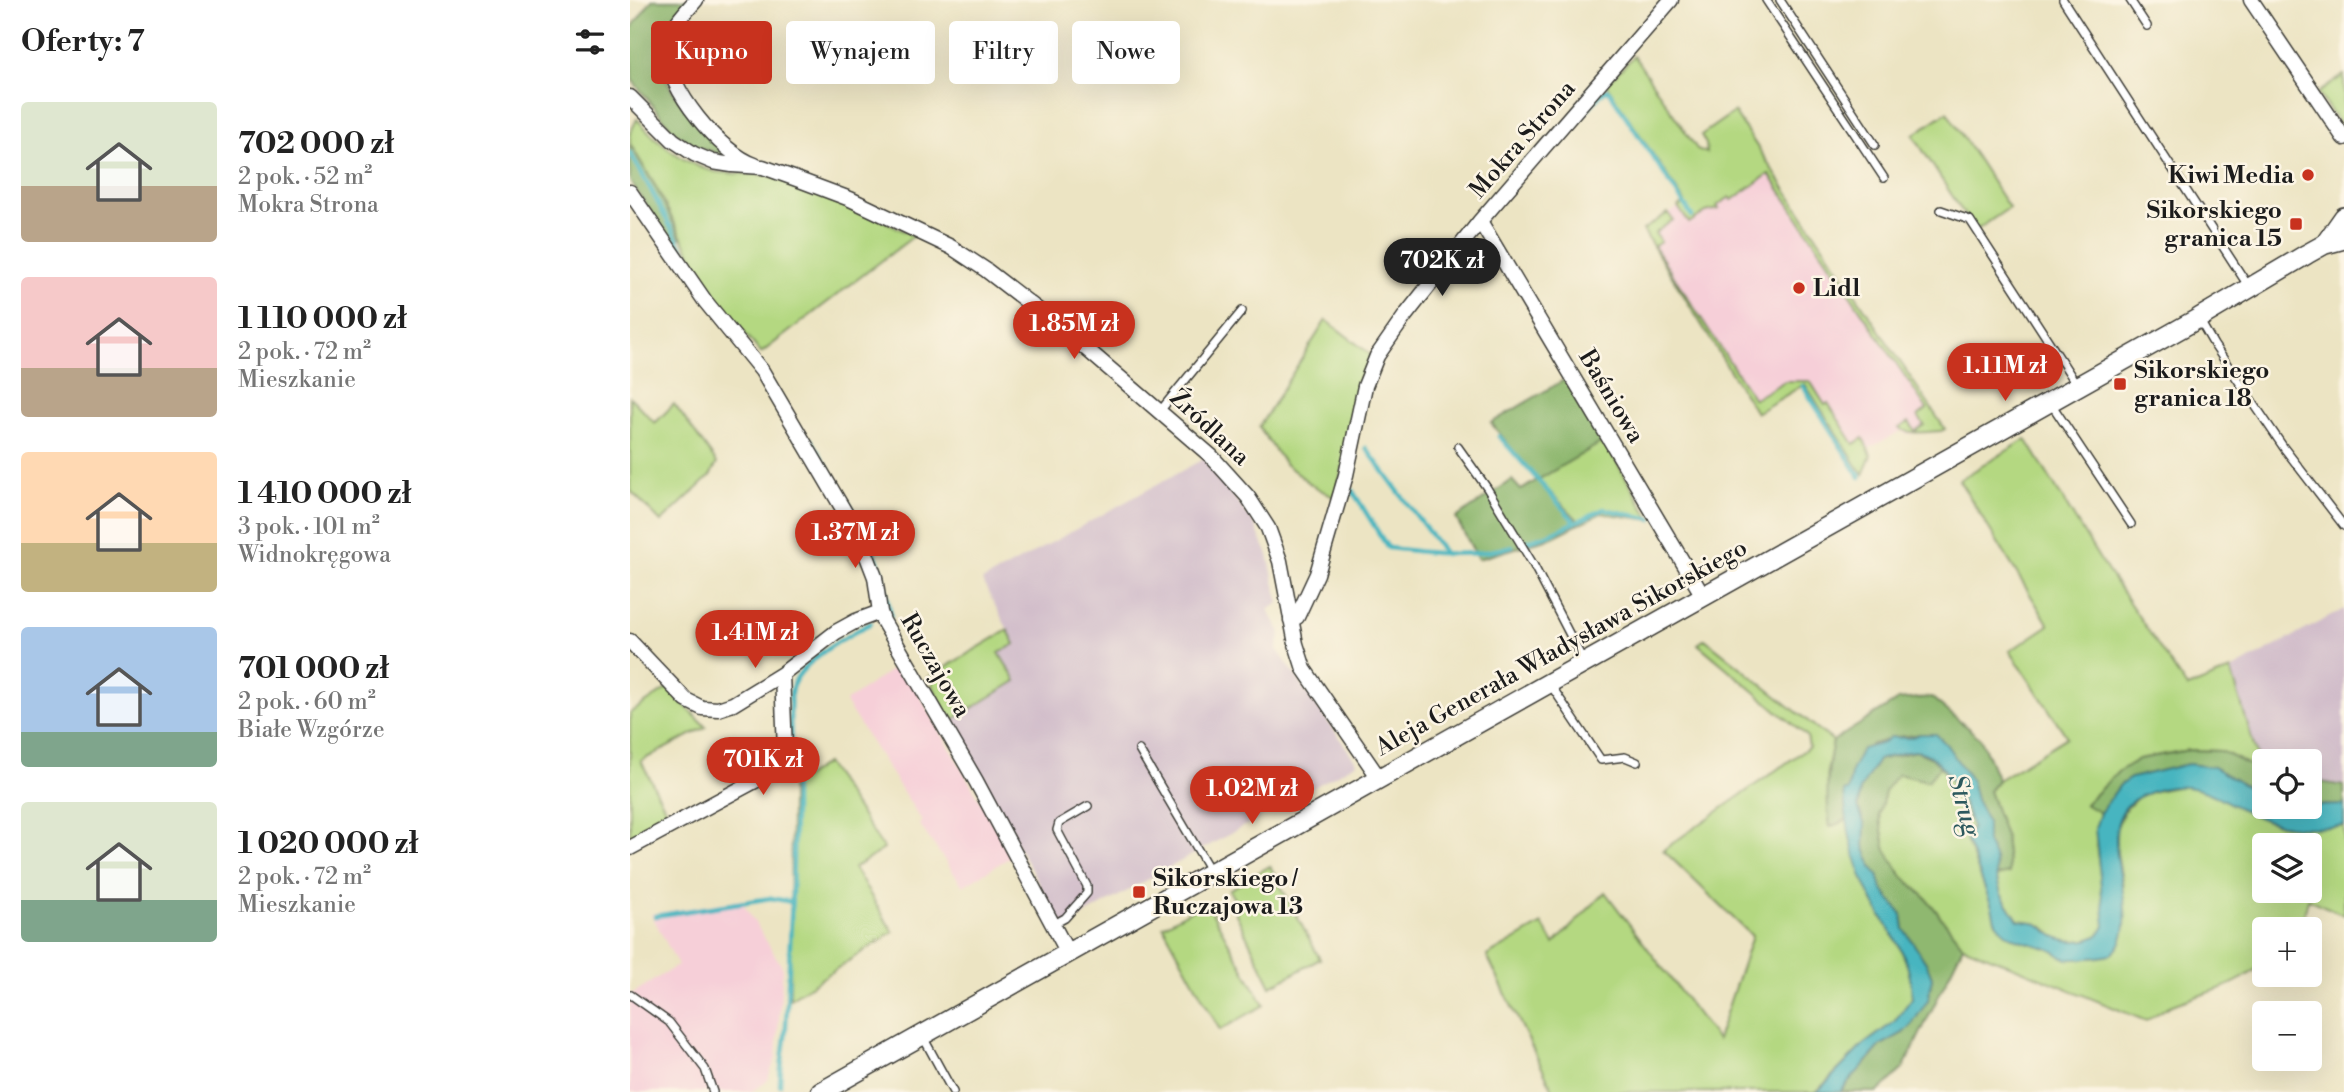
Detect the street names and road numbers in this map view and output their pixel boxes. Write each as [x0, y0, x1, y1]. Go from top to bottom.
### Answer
street label: Mokra Strona [1463, 74, 1583, 205]
street label: Baśniowa [1571, 344, 1651, 449]
street label: Źródlana [1163, 382, 1257, 473]
street label: Aleja Generała Władysława Sikorskiego [1370, 533, 1753, 763]
street label: Ruczajowa [893, 608, 977, 724]

